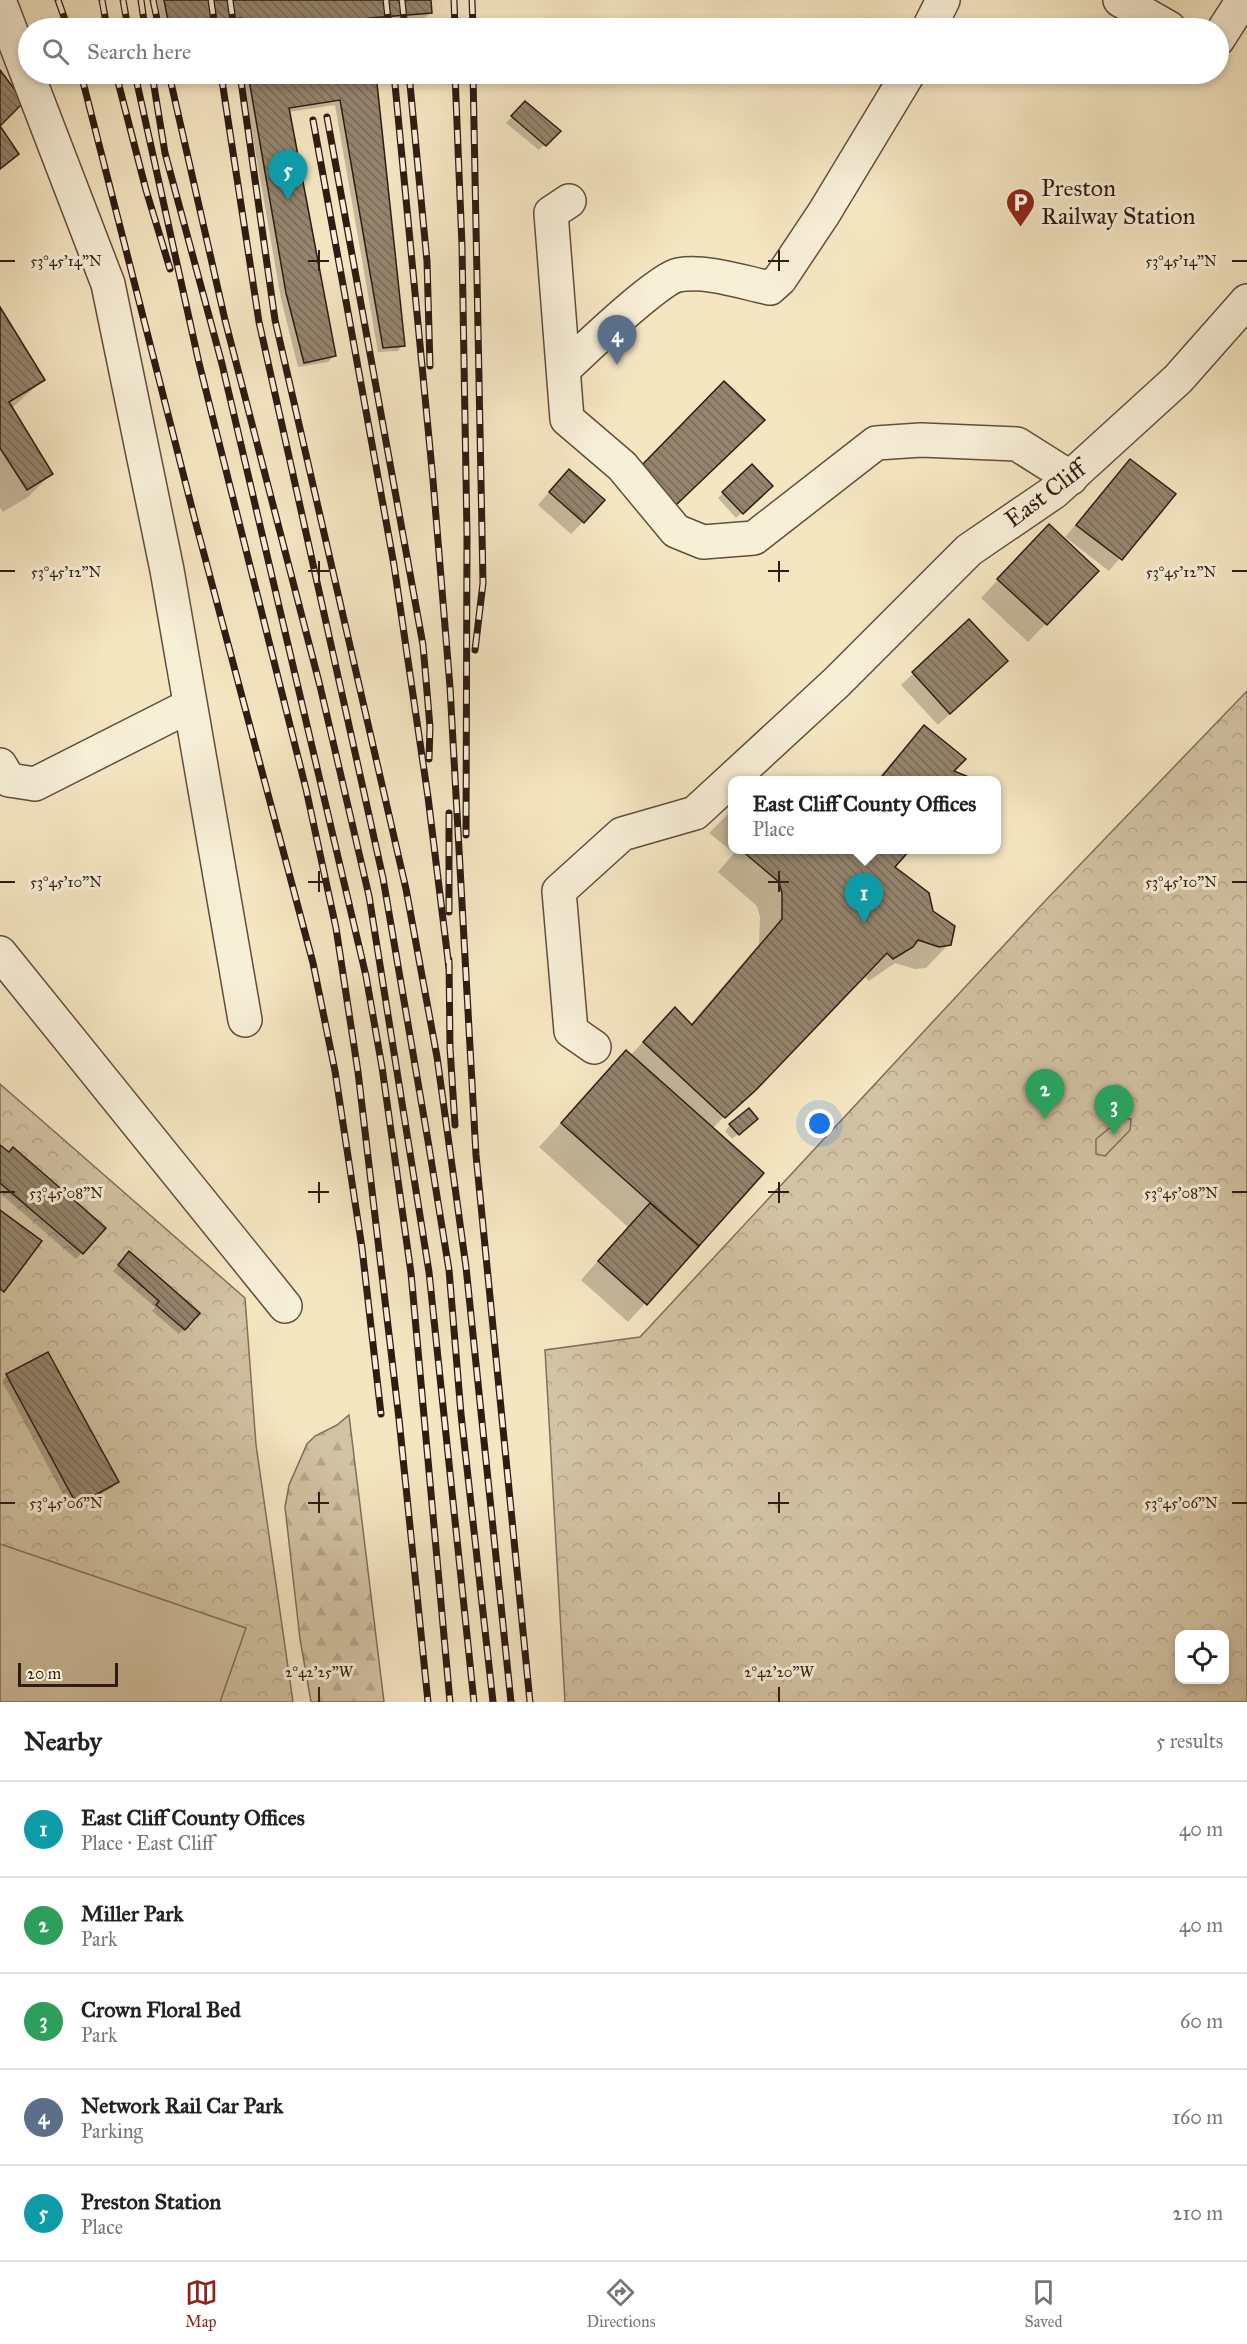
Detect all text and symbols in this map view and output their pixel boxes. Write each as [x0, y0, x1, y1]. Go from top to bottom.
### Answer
search box [18, 18, 1229, 84]
icon: search [39, 35, 72, 68]
text: Search here [87, 38, 191, 65]
pin: 5 [268, 150, 308, 200]
place label: Preston Railway Station [1041, 173, 1195, 231]
parking icon: Preston Railway Station [1004, 186, 1036, 228]
text: 53°45'14"N [30, 252, 102, 270]
text: 53°45'14"N [1145, 252, 1217, 270]
pin: 4 [598, 316, 636, 365]
street label: East Cliff [999, 452, 1094, 534]
text: 53°45'12"N [31, 563, 102, 581]
text: 53°45'12"N [1146, 563, 1217, 581]
popup [728, 776, 1001, 854]
text: East Cliff County Offices [753, 790, 976, 817]
text: Place [753, 817, 795, 841]
text: 53°45'10"N [30, 873, 102, 891]
text: 53°45'10"N [1145, 873, 1217, 891]
pin: 1 [844, 874, 884, 923]
pin: 2 [1026, 1070, 1064, 1119]
pin: 3 [1094, 1086, 1134, 1135]
your location [805, 1109, 834, 1138]
text: 53°45'08"N [29, 1184, 103, 1202]
text: 53°45'08"N [1144, 1184, 1218, 1202]
text: 53°45'06"N [29, 1494, 103, 1512]
text: 53°45'06"N [1144, 1494, 1218, 1512]
map controls [1175, 1630, 1229, 1684]
button: locate [1175, 1630, 1229, 1684]
scale bar [18, 1660, 118, 1688]
text: 2°42'25"W [285, 1663, 354, 1681]
text: 2°42'20"W [744, 1663, 815, 1681]
text: 20 m [27, 1664, 61, 1683]
text: Nearby [24, 1725, 102, 1757]
text: 5 results [1156, 1729, 1223, 1753]
text: East Cliff County Offices [81, 1804, 305, 1831]
text: 1 [40, 1817, 47, 1841]
text: 40 m [1179, 1817, 1223, 1841]
text: Place · East Cliff [81, 1831, 214, 1855]
text: Miller Park [81, 1900, 183, 1927]
text: 2 [39, 1913, 48, 1937]
text: 40 m [1179, 1913, 1223, 1937]
text: Park [81, 1927, 117, 1951]
text: Crown Floral Bed [81, 1996, 241, 2023]
text: 3 [40, 2009, 48, 2033]
text: 60 m [1180, 2009, 1223, 2033]
text: Park [81, 2023, 117, 2047]
text: Network Rail Car Park [81, 2092, 283, 2119]
text: 4 [38, 2105, 49, 2129]
text: 160 m [1172, 2105, 1223, 2129]
text: Parking [81, 2119, 143, 2143]
text: Preston Station [81, 2188, 221, 2215]
text: 5 [39, 2201, 48, 2225]
text: 210 m [1173, 2201, 1223, 2225]
text: Place [81, 2215, 123, 2239]
tab: Map [185, 2276, 218, 2331]
tab: Directions [587, 2276, 655, 2331]
tab: Saved [1024, 2276, 1062, 2331]

